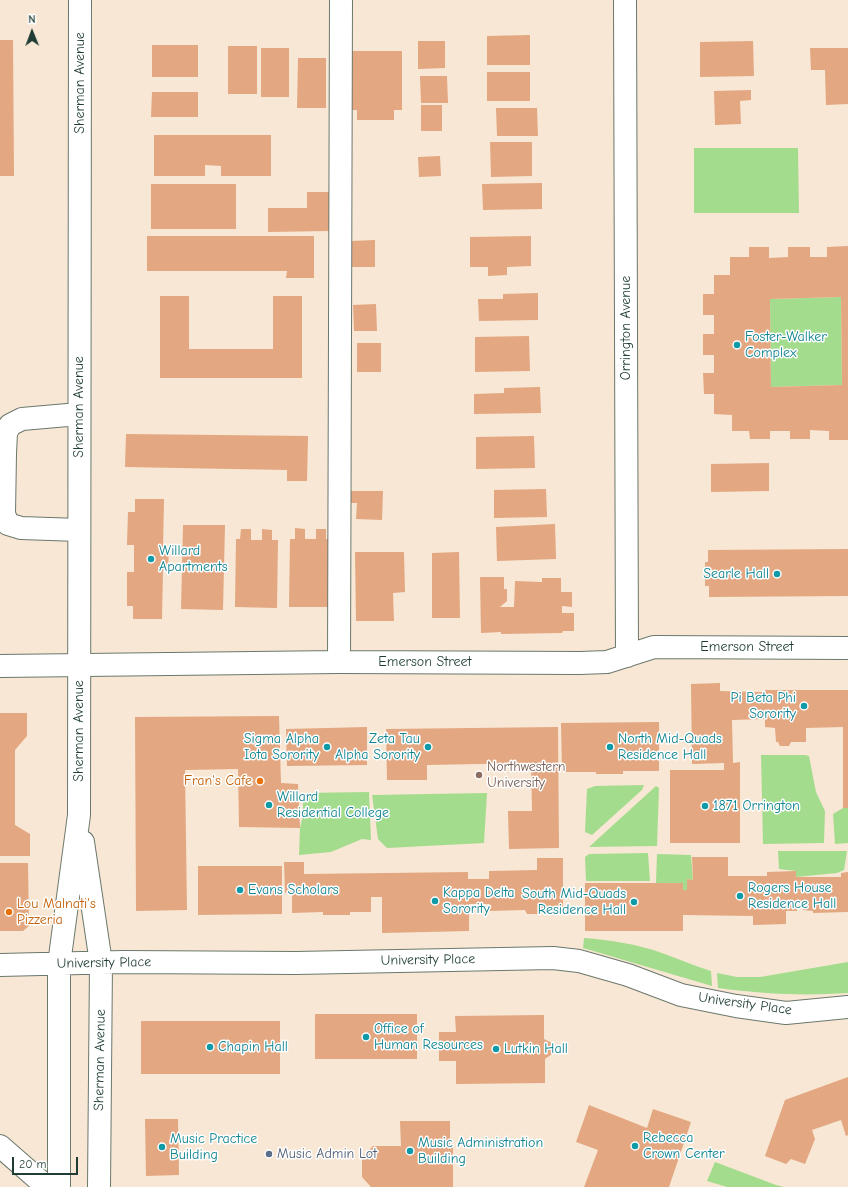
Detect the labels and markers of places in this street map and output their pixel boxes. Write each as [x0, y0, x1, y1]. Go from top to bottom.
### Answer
place label: Foster-Walker Complex [745, 329, 827, 362]
marker: Foster-Walker Complex [732, 340, 742, 350]
place label: Willard Apartments [159, 543, 228, 576]
marker: Willard Apartments [146, 554, 156, 564]
place label: Searle Hall [703, 566, 769, 582]
marker: Searle Hall [772, 569, 782, 579]
place label: Pi Beta Phi Sorority [731, 690, 796, 722]
marker: Pi Beta Phi Sorority [799, 701, 809, 711]
place label: Sigma Alpha Iota Sorority [244, 731, 319, 764]
place label: Zeta Tau Alpha Sorority [335, 731, 420, 764]
place label: North Mid-Quads Residence Hall [618, 731, 722, 764]
marker: Sigma Alpha Iota Sorority [322, 742, 332, 752]
marker: Zeta Tau Alpha Sorority [423, 742, 433, 752]
marker: North Mid-Quads Residence Hall [605, 742, 615, 752]
place label: Northwestern University [487, 759, 566, 792]
marker: Northwestern University [474, 770, 484, 780]
place label: Fran's Cafe [184, 773, 252, 789]
marker: Fran's Cafe [255, 776, 265, 786]
place label: Willard Residential College [277, 789, 389, 822]
place label: 1871 Orrington [713, 798, 800, 814]
marker: Willard Residential College [264, 800, 274, 810]
marker: 1871 Orrington [700, 801, 710, 811]
place label: Rogers House Residence Hall [748, 880, 836, 912]
place label: Evans Scholars [248, 882, 339, 898]
marker: Evans Scholars [235, 885, 245, 895]
place label: Kappa Delta Sorority [443, 885, 515, 918]
place label: South Mid-Quads Residence Hall [522, 886, 626, 918]
marker: Rogers House Residence Hall [735, 891, 745, 901]
place label: Lou Malnati's Pizzeria [17, 896, 96, 928]
marker: Kappa Delta Sorority [430, 896, 440, 906]
marker: South Mid-Quads Residence Hall [629, 897, 639, 907]
marker: Lou Malnati's Pizzeria [4, 907, 14, 917]
place label: Office of Human Resources [374, 1021, 483, 1054]
marker: Office of Human Resources [361, 1032, 371, 1042]
place label: Chapin Hall [218, 1039, 288, 1055]
place label: Lutkin Hall [504, 1041, 568, 1057]
marker: Chapin Hall [205, 1042, 215, 1052]
marker: Lutkin Hall [491, 1044, 501, 1054]
place label: Rebecca Crown Center [643, 1130, 725, 1162]
place label: Music Practice Building [170, 1131, 257, 1164]
place label: Music Administration Building [418, 1135, 543, 1168]
marker: Rebecca Crown Center [630, 1141, 640, 1151]
marker: Music Practice Building [157, 1142, 167, 1152]
place label: Music Admin Lot [277, 1146, 377, 1162]
marker: Music Administration Building [405, 1146, 415, 1156]
marker: Music Admin Lot [264, 1149, 274, 1159]

